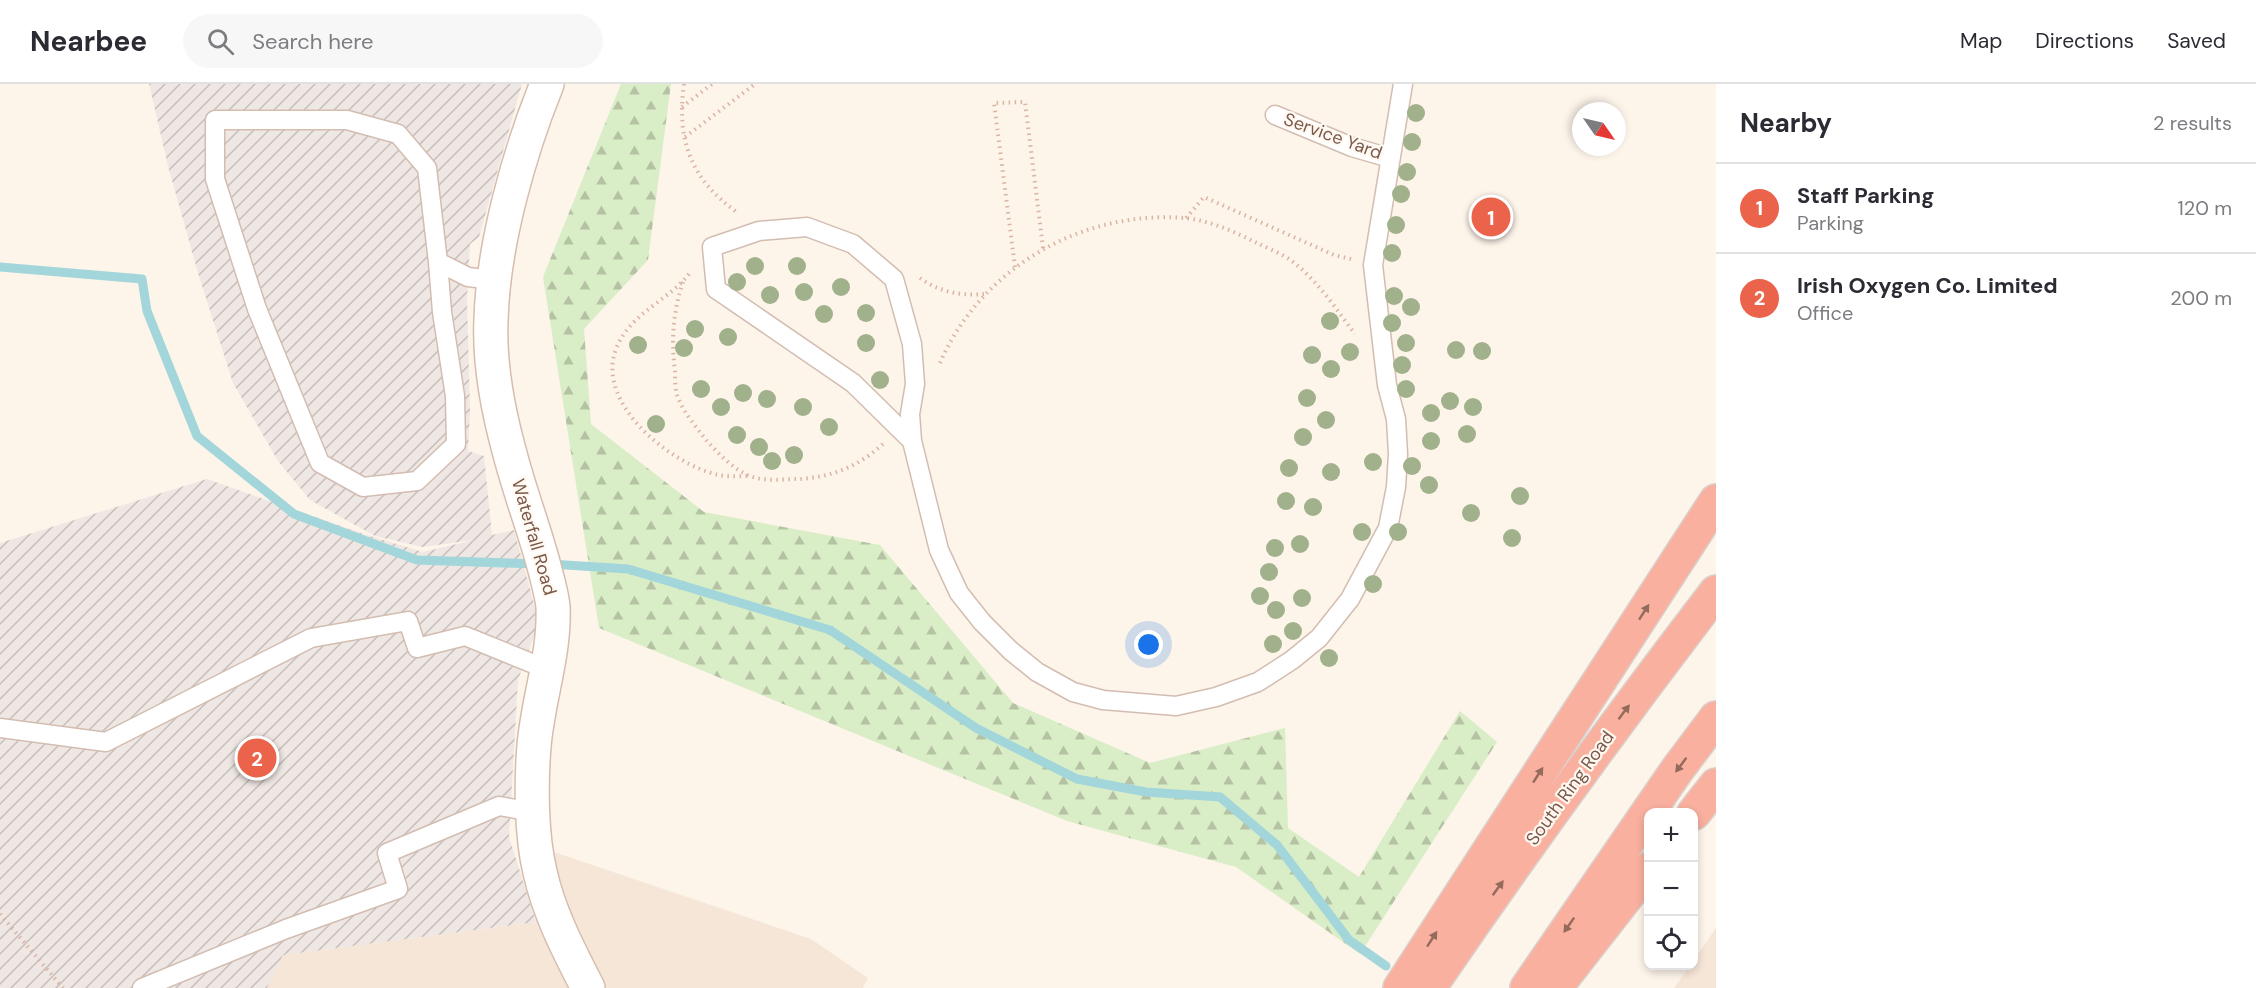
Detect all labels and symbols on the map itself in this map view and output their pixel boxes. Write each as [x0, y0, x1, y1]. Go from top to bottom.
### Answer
north arrow [1572, 102, 1626, 156]
street label: Service Yard [1281, 107, 1385, 165]
pin: 1 [1472, 194, 1510, 240]
street label: Waterfall Road [506, 476, 562, 598]
one-way arrow [1639, 604, 1650, 620]
your location [1134, 630, 1163, 659]
one-way arrow [1618, 705, 1630, 721]
street label: South Ring Road [1520, 726, 1620, 850]
pin: 2 [238, 736, 276, 780]
one-way arrow [1675, 757, 1687, 772]
one-way arrow [1532, 768, 1544, 784]
one-way arrow [1492, 880, 1504, 896]
one-way arrow [1564, 917, 1575, 933]
one-way arrow [1426, 931, 1437, 947]

